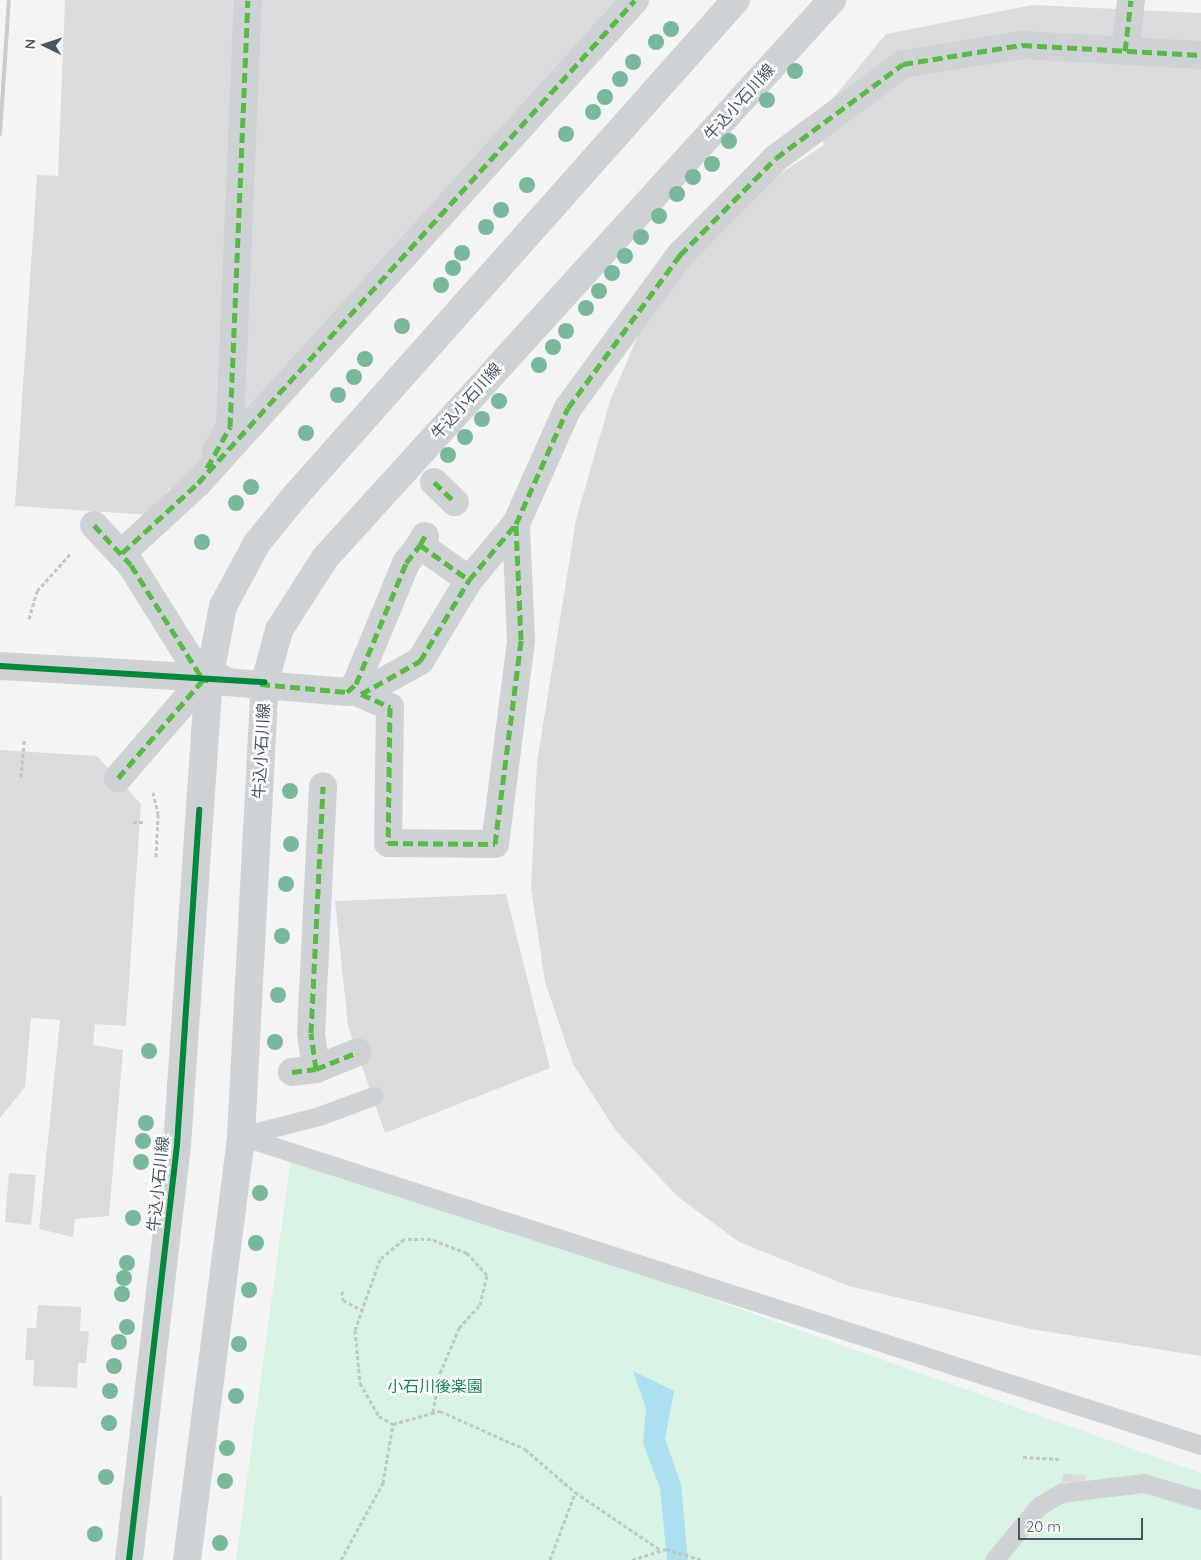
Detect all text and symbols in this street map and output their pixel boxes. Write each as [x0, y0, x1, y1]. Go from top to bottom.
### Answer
north arrow [20, 20, 70, 70]
text: N [21, 38, 39, 50]
street label: 牛込小石川線 [700, 60, 778, 144]
street label: 牛込小石川線 [427, 359, 505, 443]
street label: 牛込小石川線 [249, 703, 273, 799]
street label: 牛込小石川線 [143, 1135, 173, 1233]
park label: 小石川後楽園 [387, 1376, 483, 1396]
scale bar [1021, 1508, 1146, 1540]
text: 20 m [1026, 1517, 1061, 1536]

